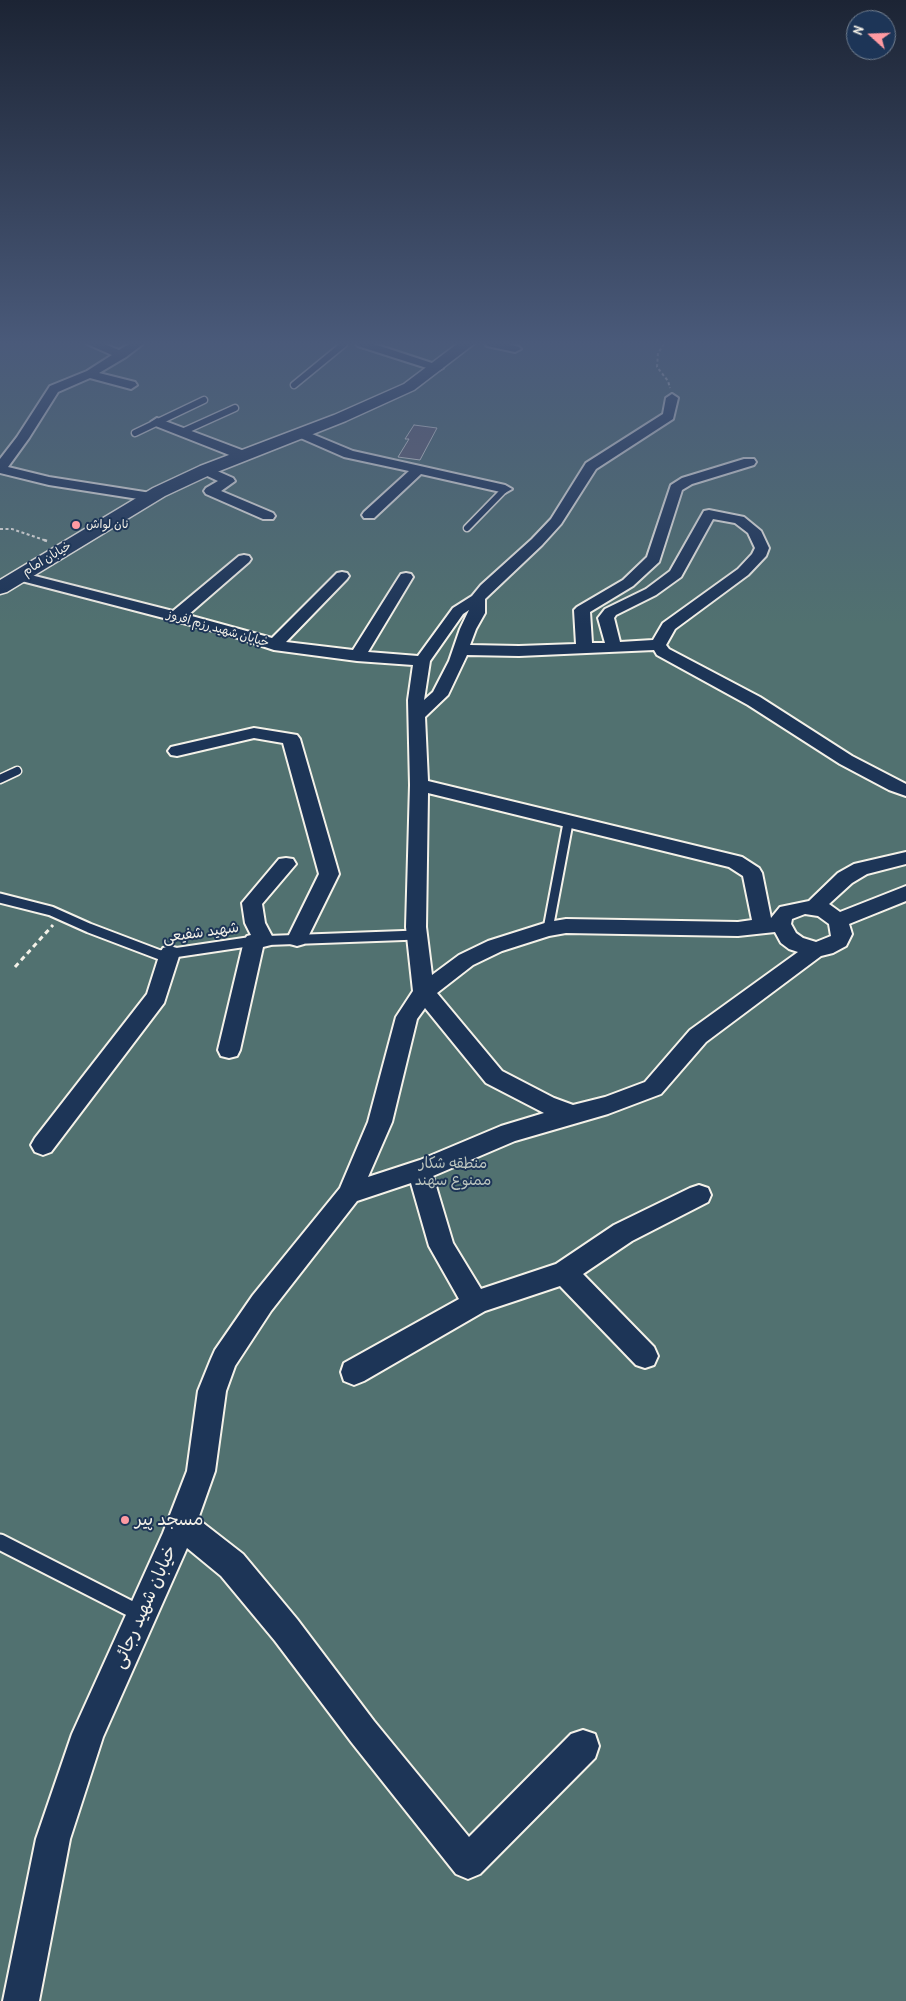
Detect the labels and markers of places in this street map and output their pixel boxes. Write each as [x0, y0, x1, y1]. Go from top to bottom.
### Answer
place label: نان لواش [86, 518, 128, 532]
marker: نان لواش [70, 519, 82, 531]
place label: مسجد پیر [135, 1509, 204, 1531]
marker: مسجد پیر [119, 1514, 131, 1526]

